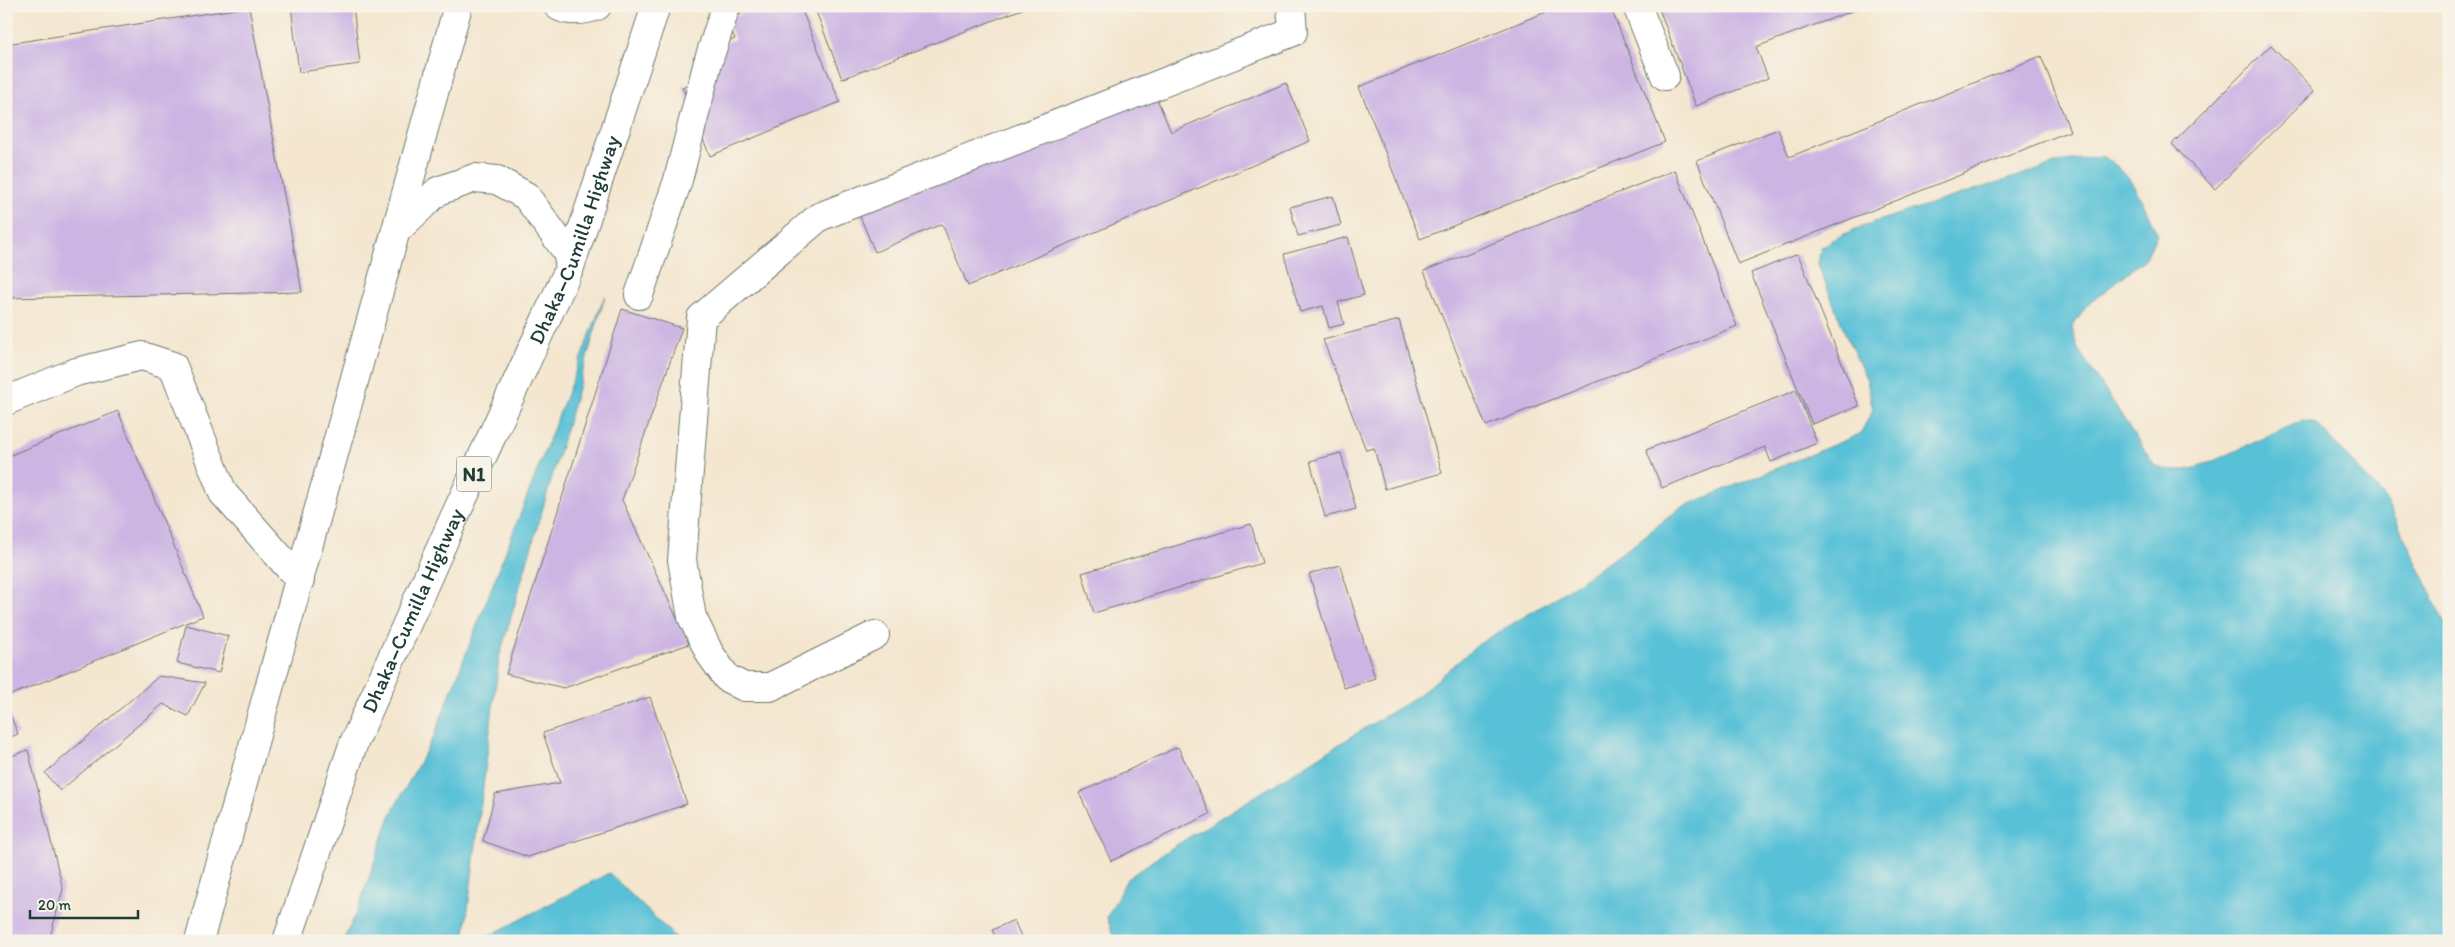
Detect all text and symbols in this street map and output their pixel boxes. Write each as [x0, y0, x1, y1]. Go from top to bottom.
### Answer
street label: Dhaka–Cumilla Highway [523, 132, 625, 348]
road number: N1 [456, 456, 492, 492]
street label: Dhaka–Cumilla Highway [356, 504, 469, 717]
scale bar [30, 887, 138, 919]
text: 20 m [38, 896, 72, 914]

